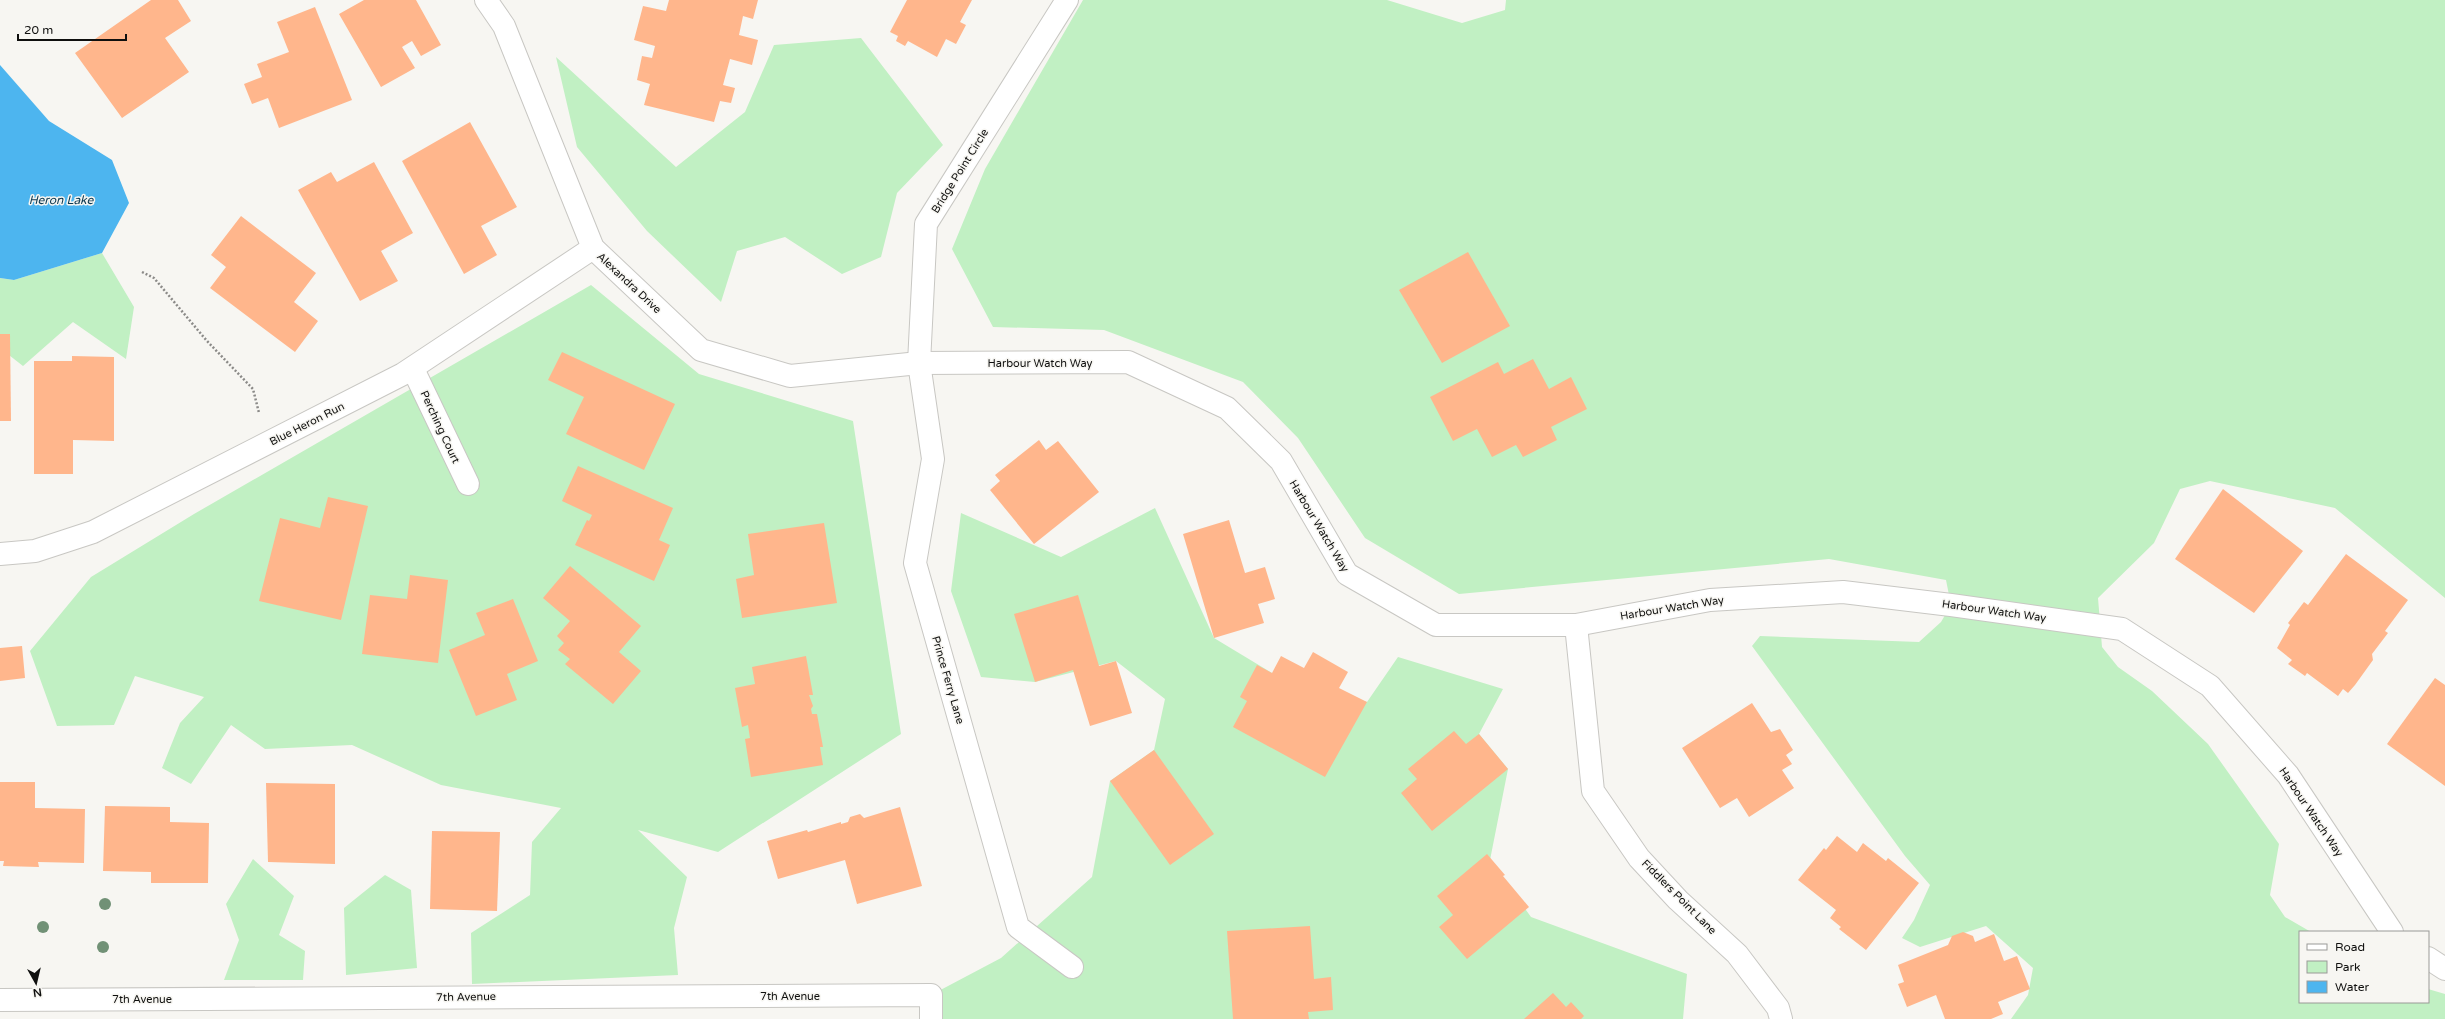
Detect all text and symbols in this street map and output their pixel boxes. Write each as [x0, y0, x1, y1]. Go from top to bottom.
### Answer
scale bar [18, 16, 126, 42]
text: 20 m [24, 23, 53, 37]
street label: Bridge Point Circle [929, 126, 991, 216]
water label: Heron Lake [29, 193, 95, 207]
street label: Alexandra Drive [594, 250, 664, 316]
street label: Harbour Watch Way [987, 357, 1093, 370]
street label: Perching Court [418, 389, 462, 465]
street label: Blue Heron Run [268, 400, 346, 448]
street label: Harbour Watch Way [1286, 478, 1352, 574]
street label: Harbour Watch Way [1619, 593, 1725, 623]
street label: Harbour Watch Way [1941, 597, 2047, 625]
street label: Prince Ferry Lane [929, 634, 967, 726]
street label: Harbour Watch Way [2276, 765, 2346, 859]
street label: Fiddlers Point Lane [1639, 857, 1719, 937]
legend [2299, 931, 2429, 1003]
text: Road [2335, 940, 2365, 954]
text: Park [2335, 960, 2361, 974]
north arrow [16, 963, 56, 1003]
text: Water [2335, 980, 2370, 994]
text: N [32, 985, 43, 999]
street label: 7th Avenue [436, 990, 496, 1004]
street label: 7th Avenue [760, 990, 820, 1003]
street label: 7th Avenue [112, 993, 172, 1006]

